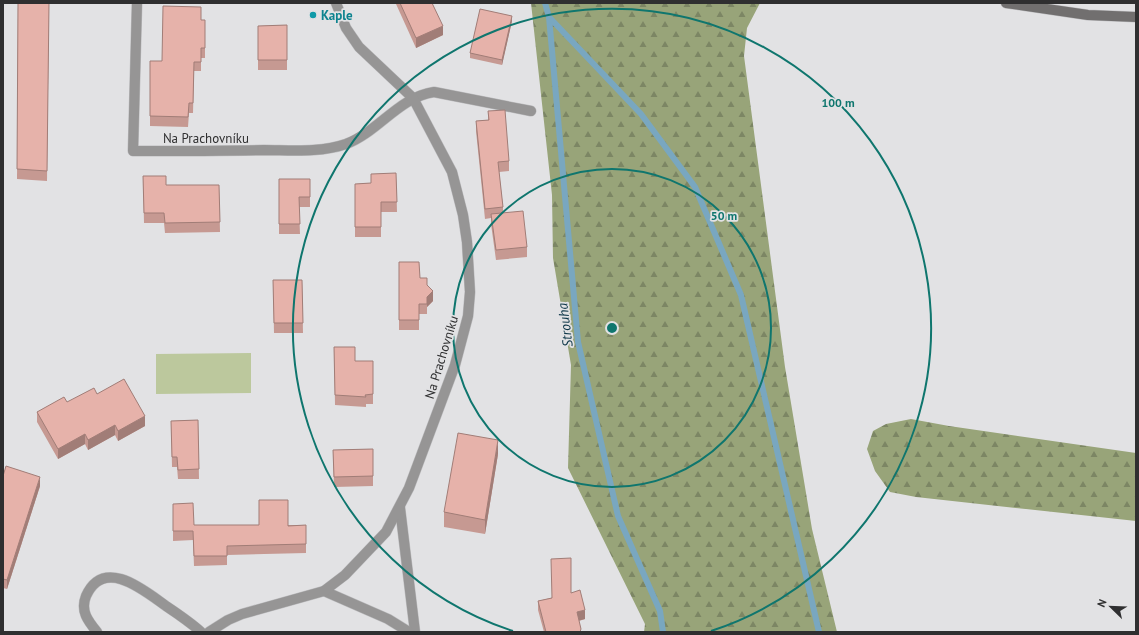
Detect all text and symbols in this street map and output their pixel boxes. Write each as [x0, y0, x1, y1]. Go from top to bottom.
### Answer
place label: Kaple [321, 7, 353, 24]
marker: Kaple [308, 10, 318, 20]
text: 100 m [821, 95, 855, 110]
street label: Na Prachovníku [163, 130, 249, 147]
text: 50 m [711, 208, 737, 223]
water label: Strouha [553, 302, 577, 348]
street label: Na Prachovníku [421, 313, 462, 401]
centre of rings [605, 321, 619, 335]
north arrow [1091, 587, 1131, 627]
text: N [1094, 597, 1110, 609]

